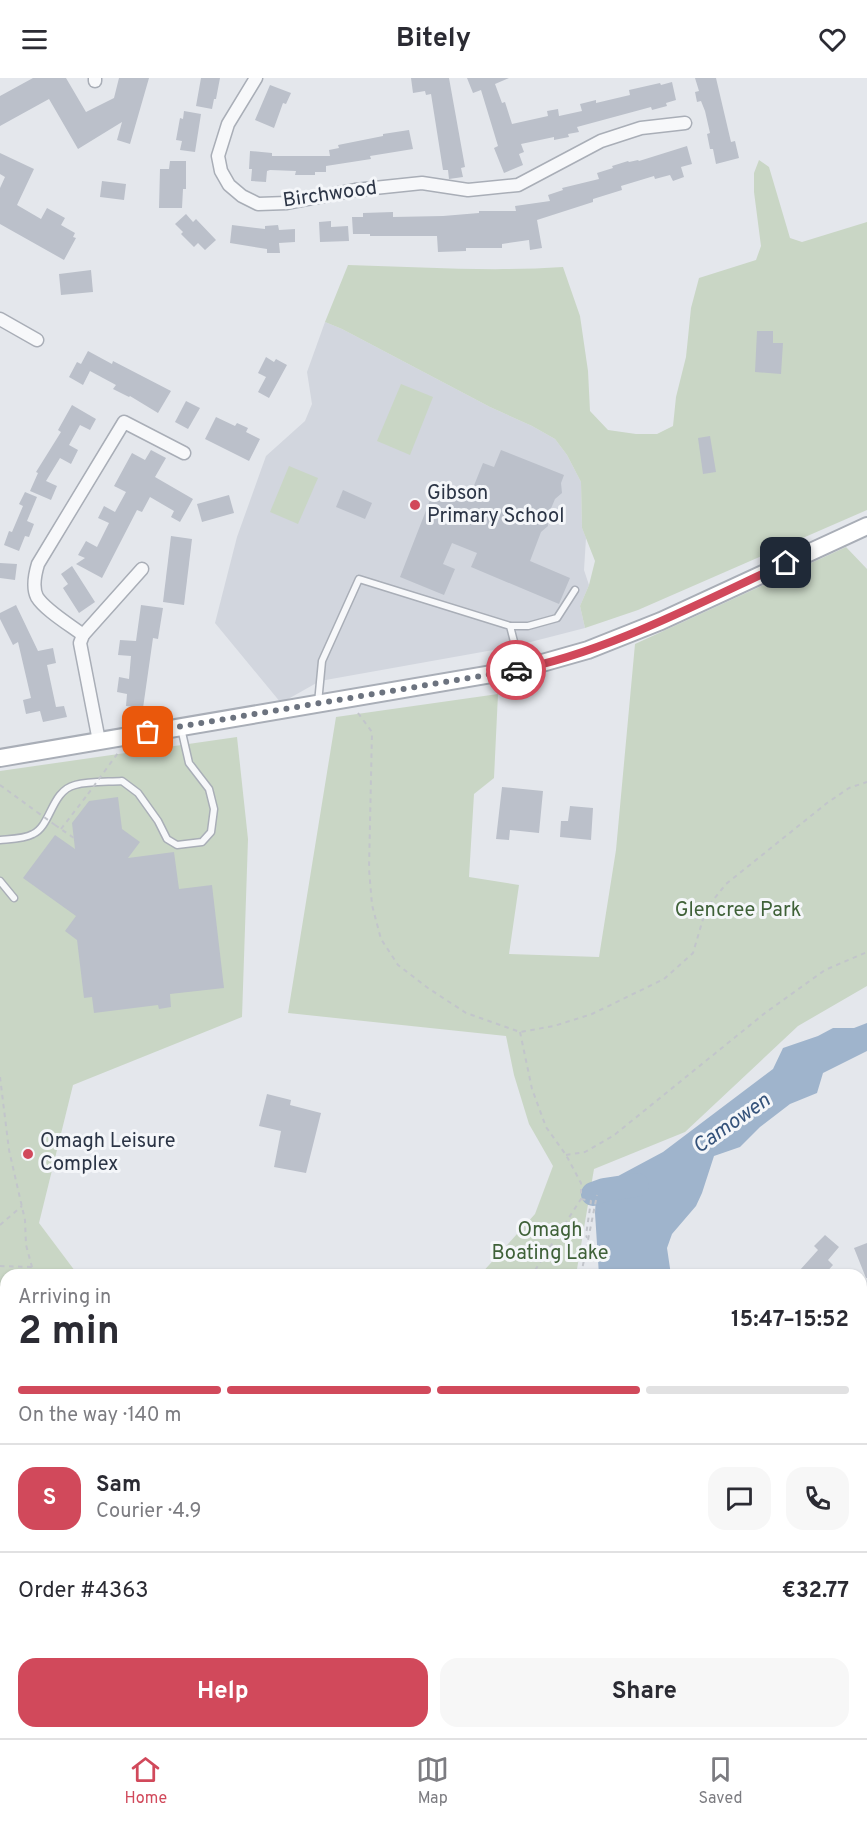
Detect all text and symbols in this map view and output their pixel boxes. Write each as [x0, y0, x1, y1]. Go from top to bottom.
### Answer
text: Bitely [396, 22, 471, 56]
icon: menu [18, 23, 51, 56]
icon: heart [816, 23, 849, 56]
street label: Birchwood [281, 176, 379, 214]
place label: Gibson Primary School [427, 481, 564, 530]
marker: Gibson Primary School [408, 498, 422, 512]
pin [760, 537, 811, 588]
icon: home [769, 546, 802, 579]
courier [486, 640, 546, 700]
icon: car [500, 654, 533, 687]
pin [122, 706, 173, 757]
icon: bag [131, 715, 164, 748]
park label: Glencree Park [675, 898, 801, 924]
water label: Camowen [688, 1087, 777, 1160]
place label: Omagh Leisure Complex [40, 1129, 175, 1178]
marker: Omagh Leisure Complex [21, 1147, 35, 1161]
park label: Omagh Boating Lake [491, 1218, 609, 1267]
text: Arriving in [18, 1285, 111, 1311]
text: 15:47–15:52 [731, 1307, 849, 1334]
text: 2 min [18, 1309, 120, 1358]
text: On the way · 140 m [18, 1403, 181, 1429]
button: chat [708, 1467, 771, 1530]
button: phone [786, 1467, 849, 1530]
text: Sam [96, 1472, 141, 1499]
text: S [43, 1485, 56, 1512]
text: Courier · 4.9 [96, 1499, 201, 1525]
text: Order #4363 [18, 1578, 149, 1605]
text: €32.77 [782, 1578, 849, 1605]
button: Help [18, 1658, 428, 1727]
button: Share [440, 1658, 849, 1727]
tab: Home [125, 1753, 167, 1809]
tab: Map [416, 1753, 449, 1809]
tab: Saved [698, 1753, 742, 1809]

